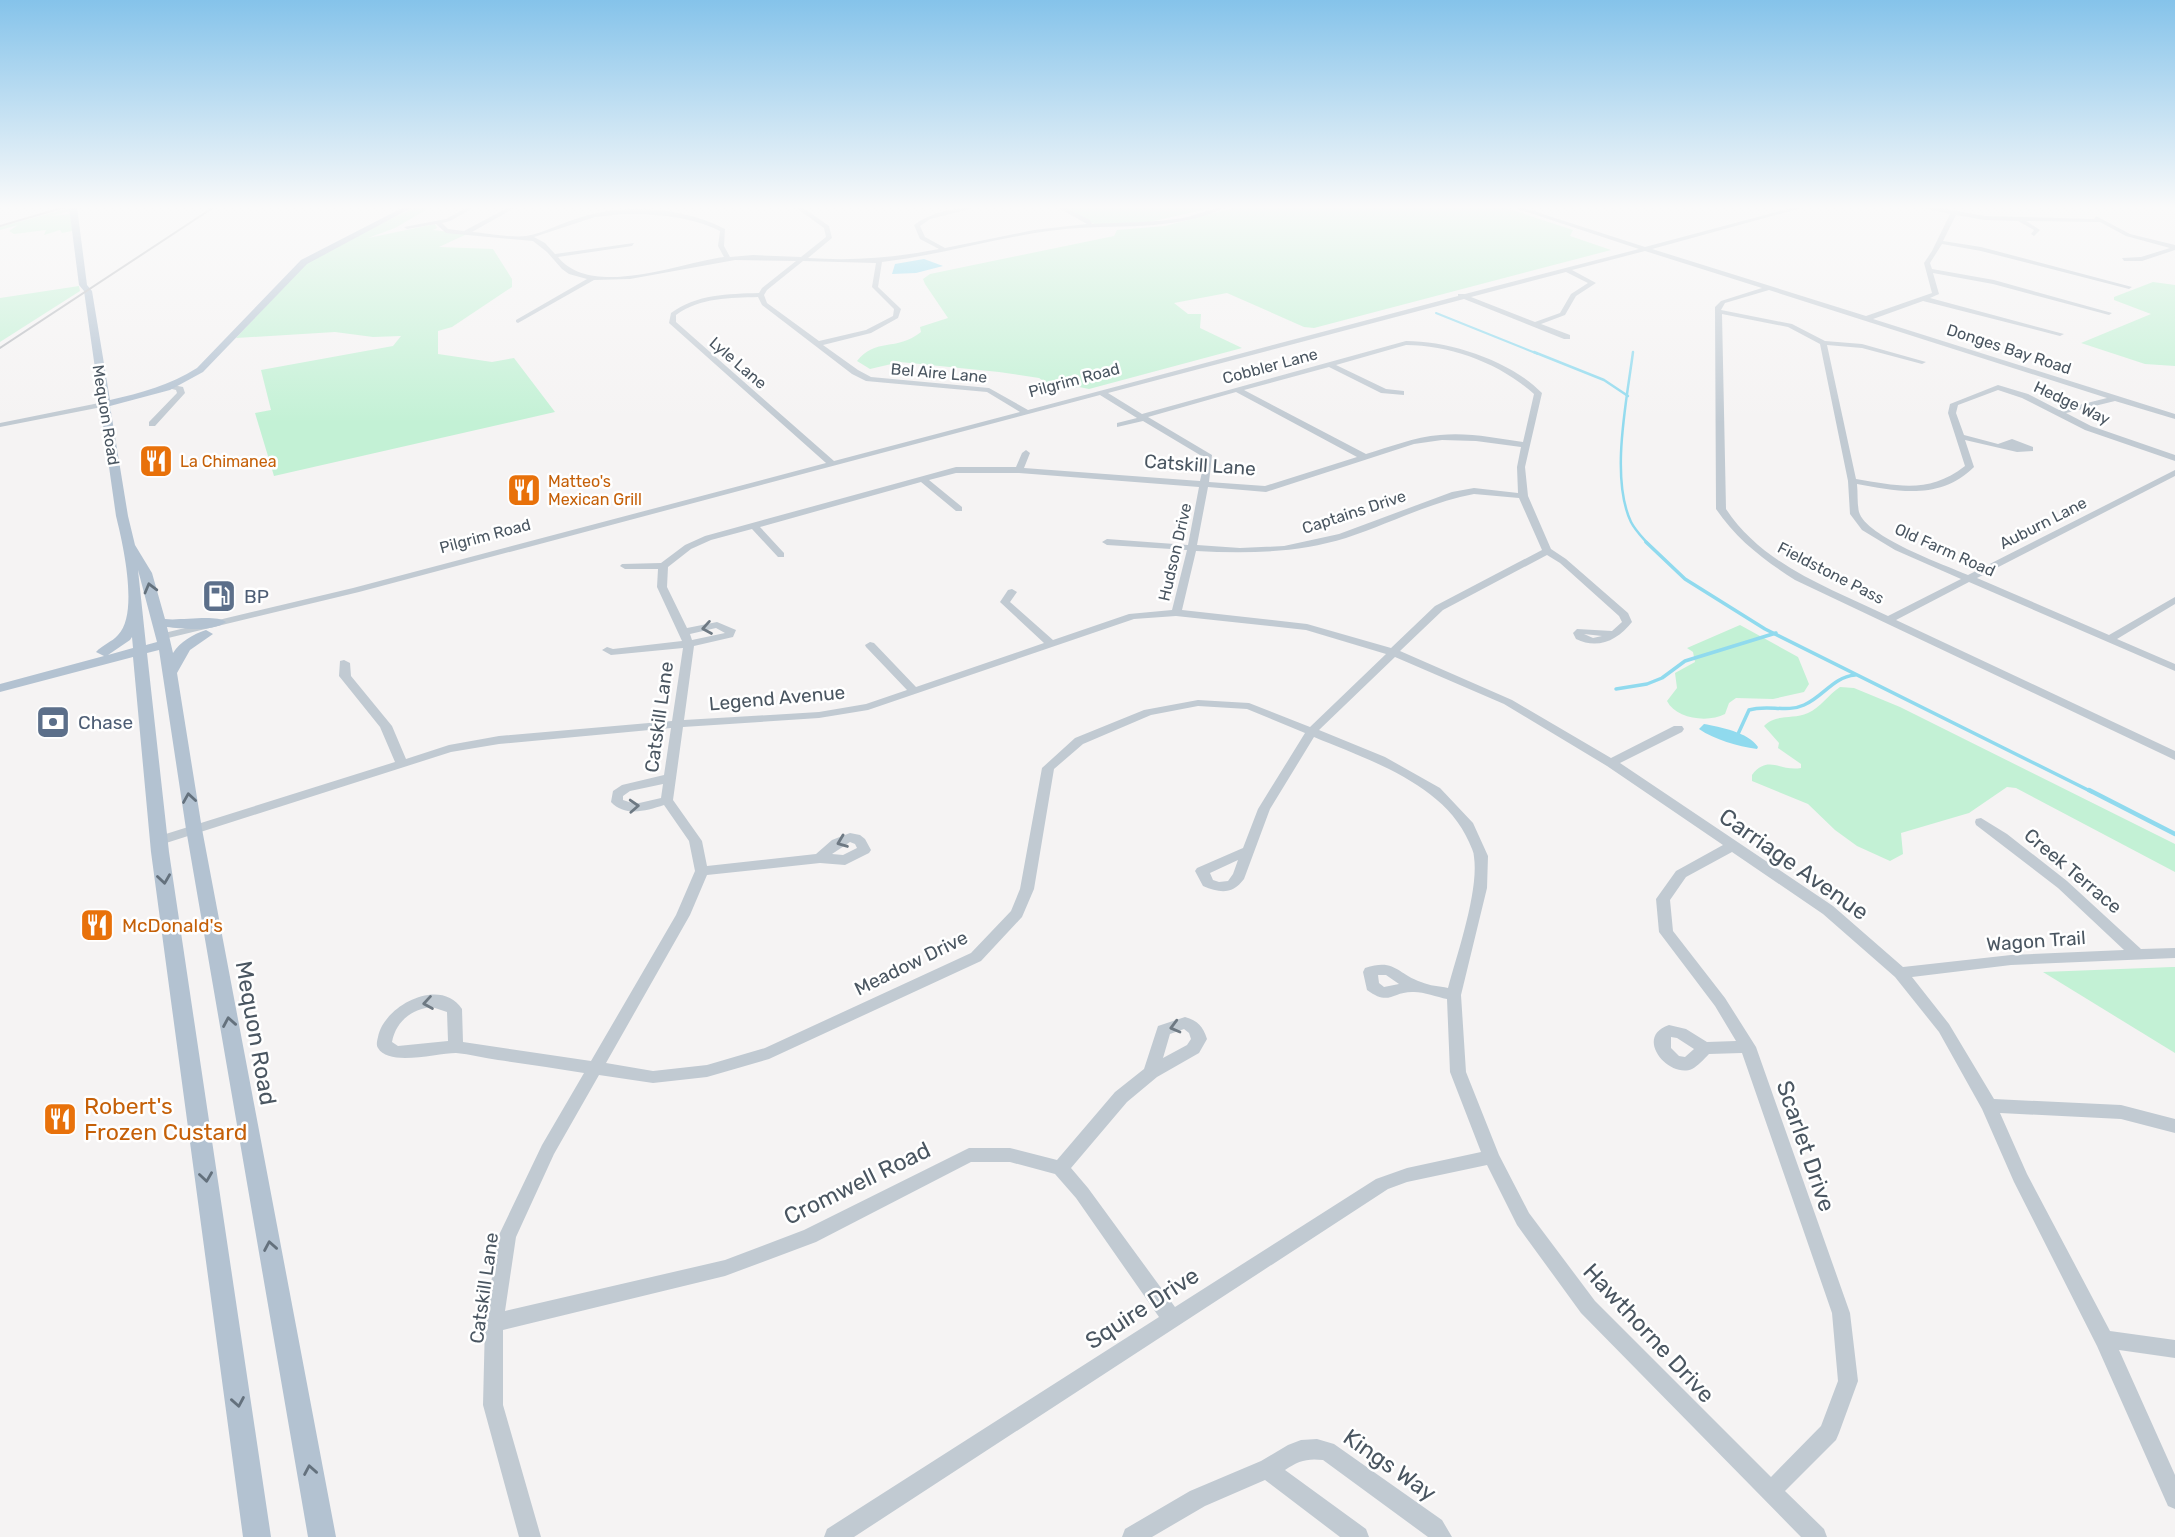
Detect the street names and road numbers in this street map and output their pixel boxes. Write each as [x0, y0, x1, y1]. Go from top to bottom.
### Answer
street label: Donges Bay Road [1944, 320, 2074, 378]
street label: Lyle Lane [706, 333, 771, 393]
street label: Cobbler Lane [1220, 344, 1320, 388]
street label: Bel Aire Lane [890, 359, 988, 387]
street label: Pilgrim Road [1026, 359, 1122, 401]
street label: Mequon Road [89, 363, 123, 467]
street label: Hedge Way [2031, 377, 2113, 429]
street label: Catskill Lane [1143, 450, 1257, 480]
street label: Captains Drive [1300, 486, 1408, 538]
street label: Auburn Lane [1996, 493, 2090, 553]
street label: Hudson Drive [1154, 501, 1196, 603]
street label: Pilgrim Road [437, 515, 533, 557]
street label: Old Farm Road [1892, 519, 1998, 581]
street label: Fieldstone Pass [1775, 538, 1887, 608]
street label: Catskill Lane [640, 660, 678, 774]
street label: Legend Avenue [708, 681, 846, 715]
street label: Carriage Avenue [1714, 802, 1874, 926]
street label: Creek Terrace [2019, 823, 2127, 919]
street label: Meadow Drive [851, 926, 971, 1000]
street label: Wagon Trail [1986, 926, 2086, 956]
street label: Mequon Road [230, 959, 282, 1107]
street label: Scarlet Drive [1770, 1077, 1842, 1215]
street label: Cromwell Road [779, 1135, 935, 1231]
street label: Catskill Lane [465, 1231, 503, 1345]
street label: Hawthorne Drive [1577, 1258, 1721, 1408]
street label: Squire Drive [1080, 1261, 1204, 1355]
street label: Kings Way [1338, 1423, 1442, 1507]

